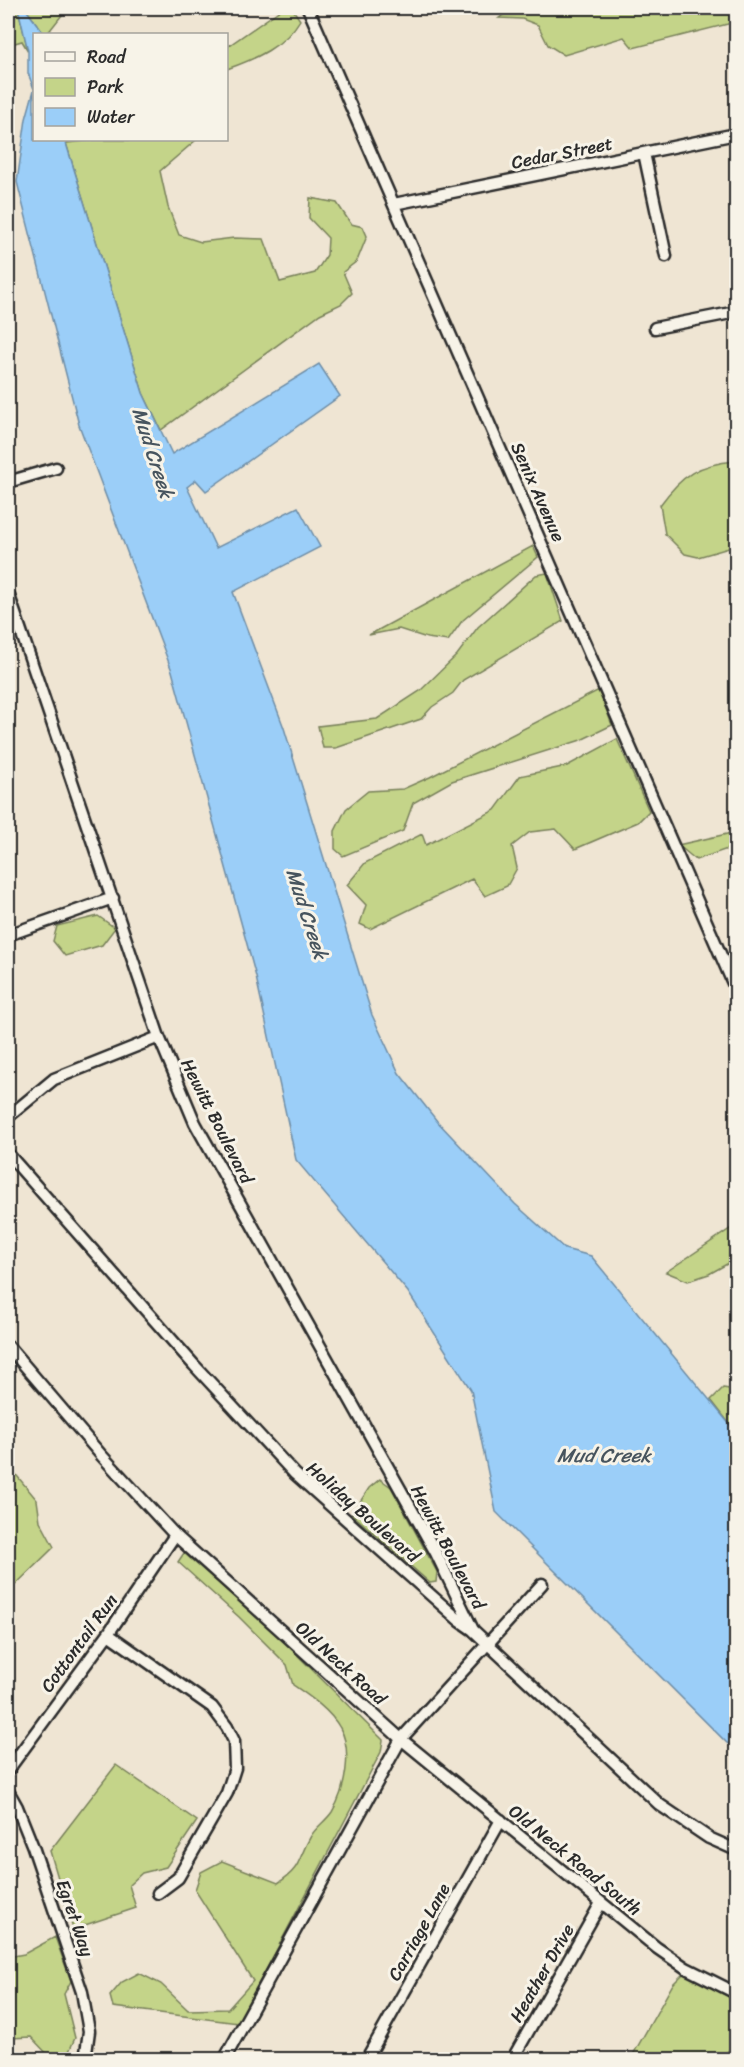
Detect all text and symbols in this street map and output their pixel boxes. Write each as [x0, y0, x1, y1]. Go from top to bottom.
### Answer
legend [33, 33, 228, 141]
text: Road [87, 41, 127, 73]
text: Park [87, 71, 124, 103]
text: Water [87, 101, 136, 133]
street label: Cedar Street [508, 127, 616, 179]
water label: Mud Creek [122, 403, 185, 504]
street label: Senix Avenue [502, 437, 574, 547]
water label: Mud Creek [276, 864, 339, 965]
street label: Hewitt Boulevard [171, 1052, 263, 1191]
water label: Mud Creek [557, 1438, 652, 1473]
street label: Holiday Boulevard [299, 1453, 428, 1572]
street label: Hewitt Boulevard [402, 1479, 495, 1617]
street label: Cottontail Run [32, 1586, 126, 1699]
street label: Old Neck Road [288, 1613, 395, 1714]
street label: Old Neck Road South [501, 1796, 649, 1924]
street label: Egret Way [47, 1875, 103, 1962]
street label: Carriage Lane [379, 1877, 459, 1987]
street label: Heather Drive [501, 1917, 583, 2029]

